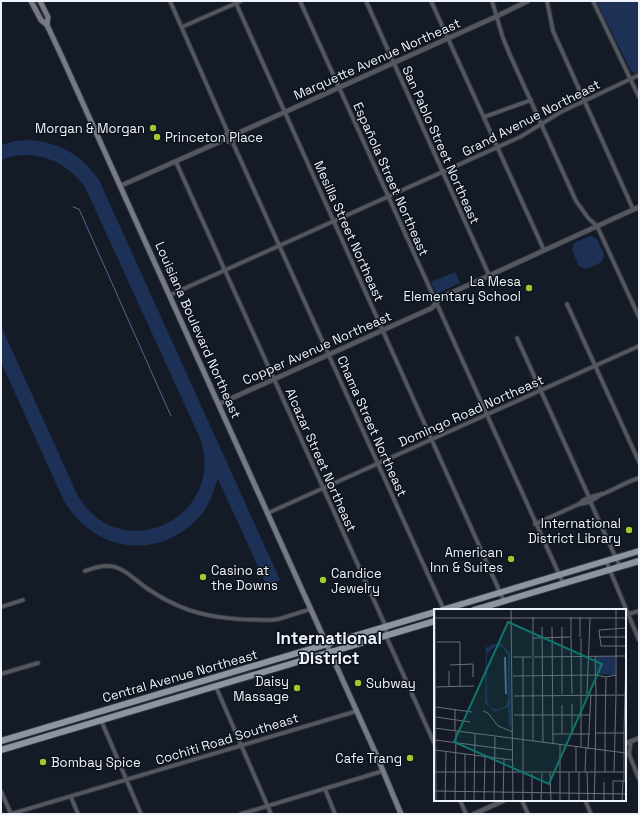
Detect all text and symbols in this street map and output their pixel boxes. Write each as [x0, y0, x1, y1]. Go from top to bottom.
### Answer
street label: Marquette Avenue Northeast [291, 14, 463, 104]
street label: San Pablo Street Northeast [398, 63, 484, 227]
street label: Grand Avenue Northeast [459, 76, 603, 160]
street label: Española Street Northeast [349, 100, 433, 258]
place label: Morgan & Morgan [35, 120, 145, 137]
marker: Morgan & Morgan [148, 123, 158, 133]
place label: Princeton Place [165, 129, 263, 146]
marker: Princeton Place [152, 132, 162, 142]
street label: Mesilla Street Northeast [310, 158, 388, 304]
street label: Louisiana Boulevard Northeast [151, 239, 245, 421]
place label: La Mesa Elementary School [404, 273, 522, 305]
marker: La Mesa Elementary School [524, 283, 534, 293]
street label: Copper Avenue Northeast [240, 307, 394, 389]
street label: Chama Street Northeast [333, 353, 411, 499]
street label: Domingo Road Northeast [396, 371, 546, 451]
street label: Alcazar Street Northeast [282, 386, 360, 534]
place label: International District Library [528, 515, 621, 547]
marker: International District Library [624, 525, 634, 535]
place label: American Inn & Suites [430, 544, 503, 576]
marker: American Inn & Suites [506, 554, 516, 564]
place label: Casino at the Downs [211, 562, 278, 594]
place label: Candice Jewelry [331, 565, 382, 597]
marker: Casino at the Downs [198, 572, 208, 582]
marker: Candice Jewelry [318, 575, 328, 585]
inset map [434, 609, 626, 801]
district label: International District [276, 627, 382, 669]
street label: Central Avenue Northeast [100, 646, 260, 706]
place label: Daisy Massage [233, 673, 289, 705]
place label: Subway [366, 675, 416, 692]
marker: Subway [353, 678, 363, 688]
marker: Daisy Massage [292, 683, 302, 693]
street label: Cochiti Road Southeast [153, 709, 301, 769]
place label: Cafe Trang [335, 750, 402, 767]
marker: Cafe Trang [405, 753, 415, 763]
place label: Bombay Spice [51, 754, 141, 771]
marker: Bombay Spice [38, 757, 48, 767]

